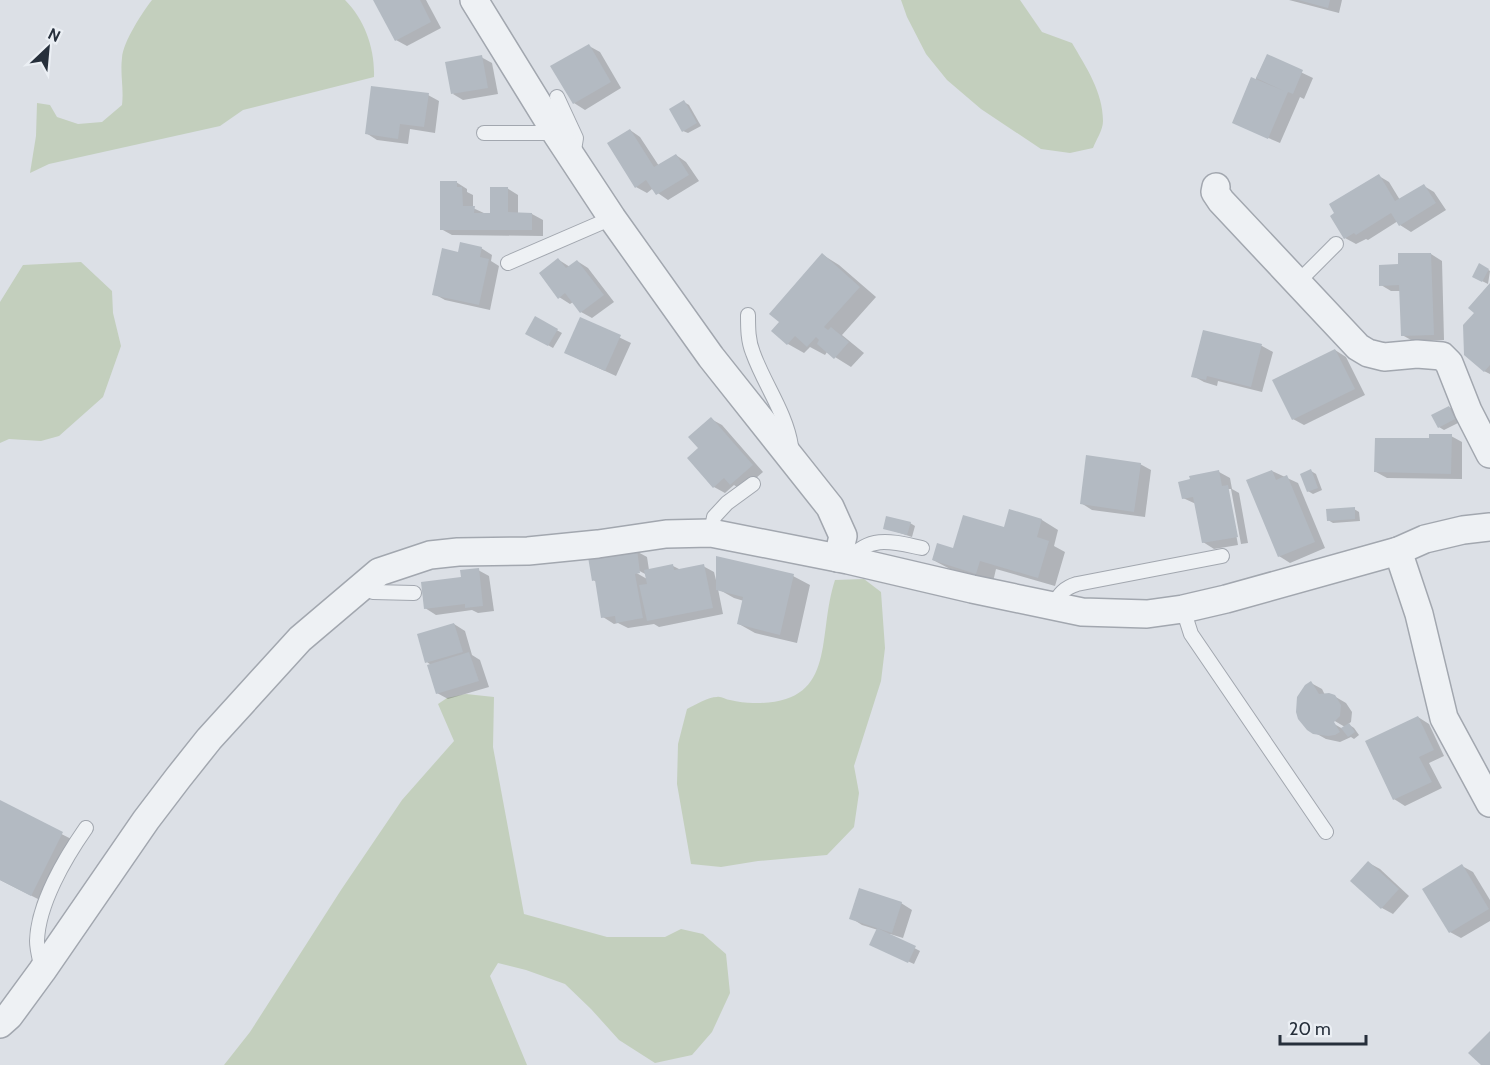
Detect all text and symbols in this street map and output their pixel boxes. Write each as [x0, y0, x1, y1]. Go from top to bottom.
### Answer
north arrow [18, 18, 78, 78]
text: N [45, 24, 64, 46]
scale bar [1280, 1008, 1366, 1046]
text: 20 m [1289, 1018, 1331, 1040]

